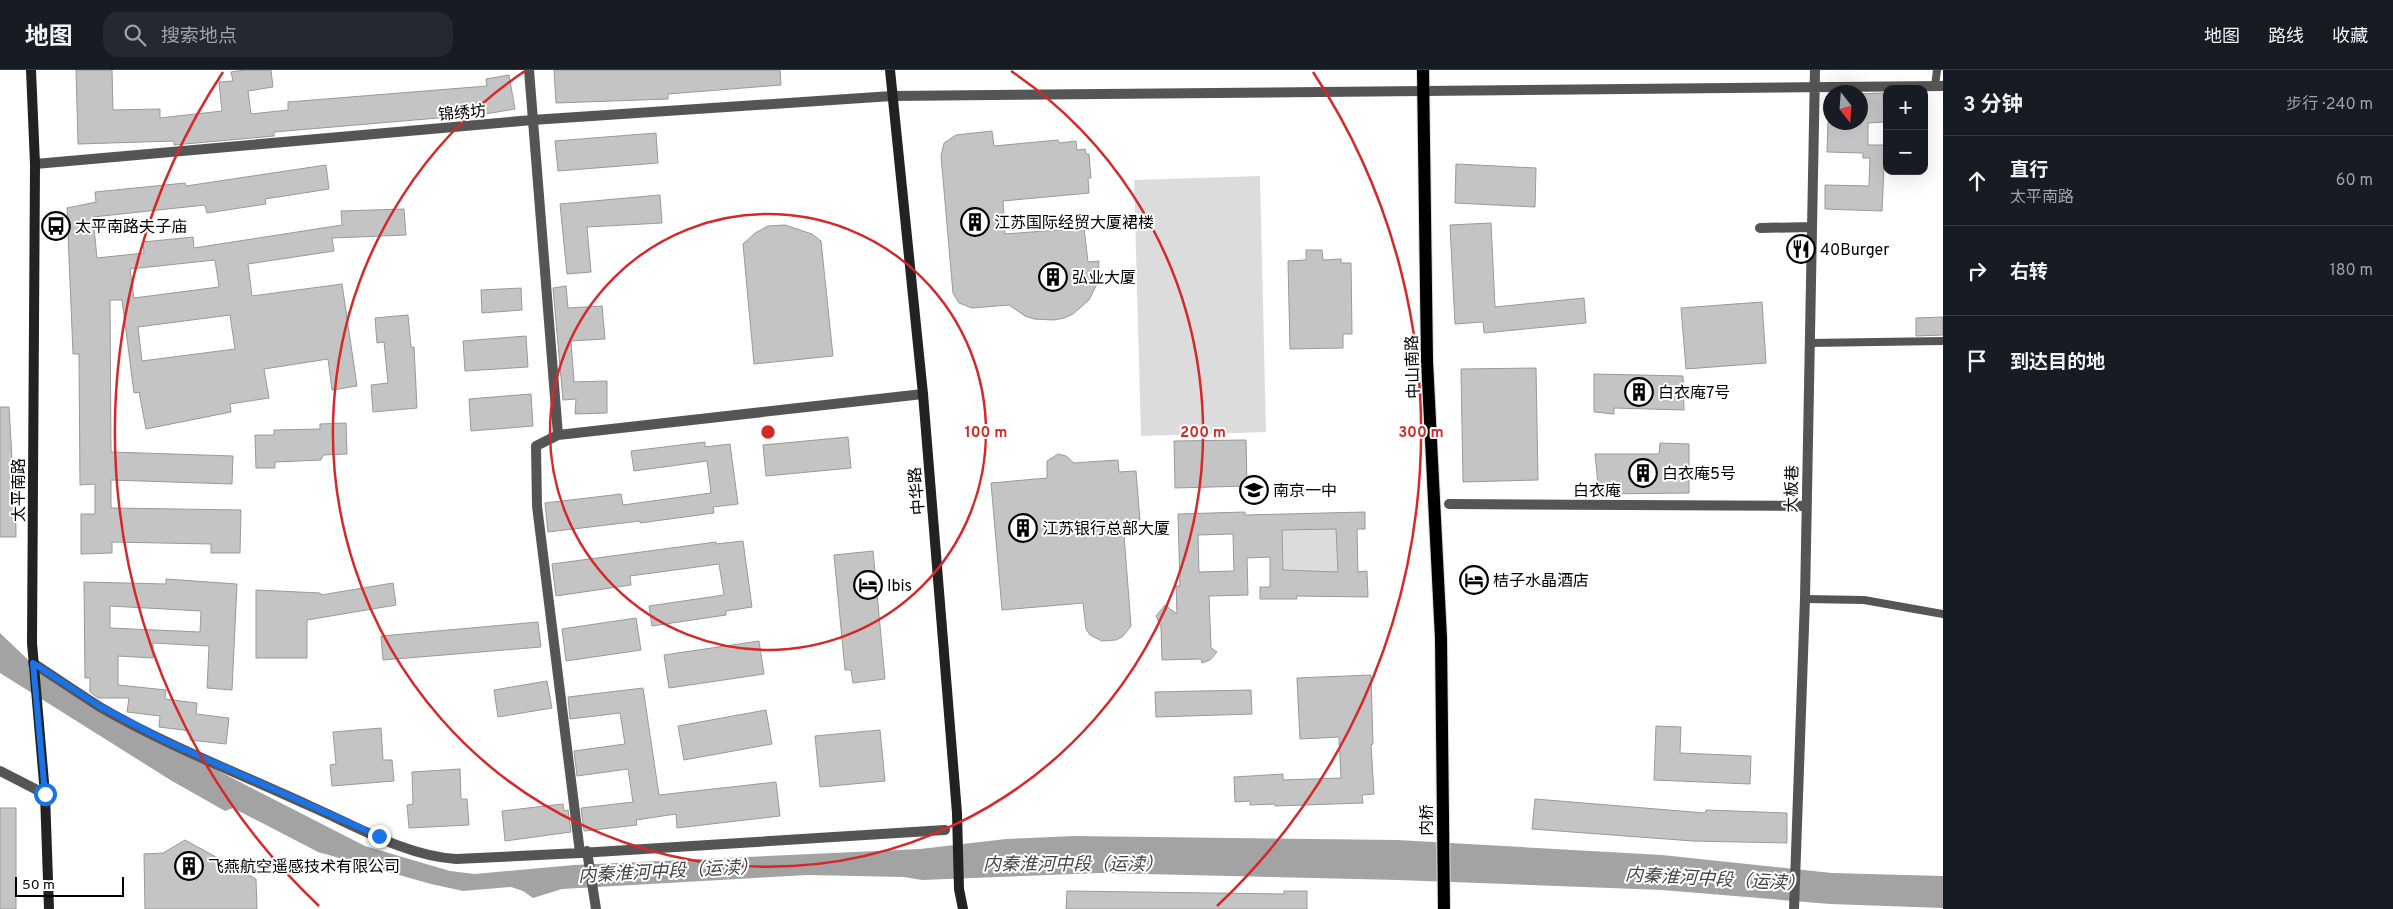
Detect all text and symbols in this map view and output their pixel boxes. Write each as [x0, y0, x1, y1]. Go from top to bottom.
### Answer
search box [103, 12, 453, 57]
icon: search [121, 21, 149, 49]
text: 地图 [25, 23, 73, 53]
text: 搜索地点 [161, 25, 237, 49]
text: 地图 [2204, 26, 2240, 49]
text: 路线 [2268, 26, 2304, 49]
text: 收藏 [2332, 26, 2368, 49]
north arrow [1823, 85, 1868, 130]
map controls [1883, 85, 1928, 175]
button: + [1883, 85, 1928, 130]
text: 3 分钟 [1963, 92, 2023, 119]
text: 步行 · 240 m [2286, 95, 2373, 115]
street label: 锦绣坊 [437, 102, 487, 126]
button: − [1883, 130, 1928, 175]
text: 直行 [2010, 159, 2048, 183]
icon: ahead [1963, 167, 1991, 195]
text: 60 m [2336, 171, 2373, 191]
text: 太平南路 [2010, 188, 2074, 208]
building icon: 江苏国际经贸大厦裙楼 [960, 207, 990, 237]
bus stop icon: 太平南路·夫子庙 [41, 211, 71, 241]
place label: 江苏国际经贸大厦裙楼 [994, 214, 1154, 234]
place label: 太平南路·夫子庙 [75, 218, 187, 238]
restaurant icon: 40Burger [1786, 234, 1816, 264]
place label: 40Burger [1820, 241, 1890, 261]
icon: right [1963, 257, 1991, 285]
text: 右转 [2010, 261, 2048, 285]
text: 180 m [2330, 261, 2373, 281]
building icon: 弘业大厦 [1038, 262, 1068, 292]
place label: 弘业大厦 [1072, 269, 1136, 289]
street label: 中山南路 [1403, 335, 1425, 399]
icon: arrive [1963, 347, 1991, 375]
text: 到达目的地 [2010, 351, 2105, 375]
building icon: 白衣庵7号 [1624, 377, 1654, 407]
place label: 白衣庵7号 [1658, 384, 1730, 404]
centre of rings [759, 423, 777, 441]
text: 100 m [965, 424, 1007, 443]
text: 200 m [1180, 424, 1226, 443]
text: 300 m [1398, 424, 1444, 443]
street label: 太平南路 [10, 458, 30, 522]
building icon: 白衣庵5号 [1628, 458, 1658, 488]
place label: 白衣庵5号 [1662, 465, 1736, 485]
street label: 大板巷 [1783, 465, 1803, 513]
street label: 中华路 [906, 466, 930, 516]
school or university icon: 南京一中 [1239, 475, 1269, 505]
place label: 南京一中 [1273, 482, 1337, 502]
street label: 白衣庵 [1573, 482, 1621, 502]
building icon: 江苏银行总部大厦 [1008, 513, 1038, 543]
place label: 江苏银行总部大厦 [1042, 520, 1170, 540]
hotel icon: 桔子水晶酒店 [1459, 565, 1489, 595]
hotel icon: Ibis [853, 570, 883, 600]
place label: 桔子水晶酒店 [1493, 572, 1589, 592]
place label: Ibis [887, 577, 912, 597]
route start [34, 783, 57, 806]
street label: 内桥 [1418, 804, 1438, 836]
route end [368, 825, 391, 848]
building icon: 飞燕航空遥感技术有限公司 [174, 851, 204, 881]
water label: 内秦淮河中段（运渎） [983, 854, 1163, 877]
water label: 内秦淮河中段（运渎） [578, 856, 759, 889]
place label: 飞燕航空遥感技术有限公司 [208, 858, 400, 878]
water label: 内秦淮河中段（运渎） [1624, 864, 1805, 897]
scale bar [15, 874, 124, 897]
text: 50 m [22, 877, 55, 894]

